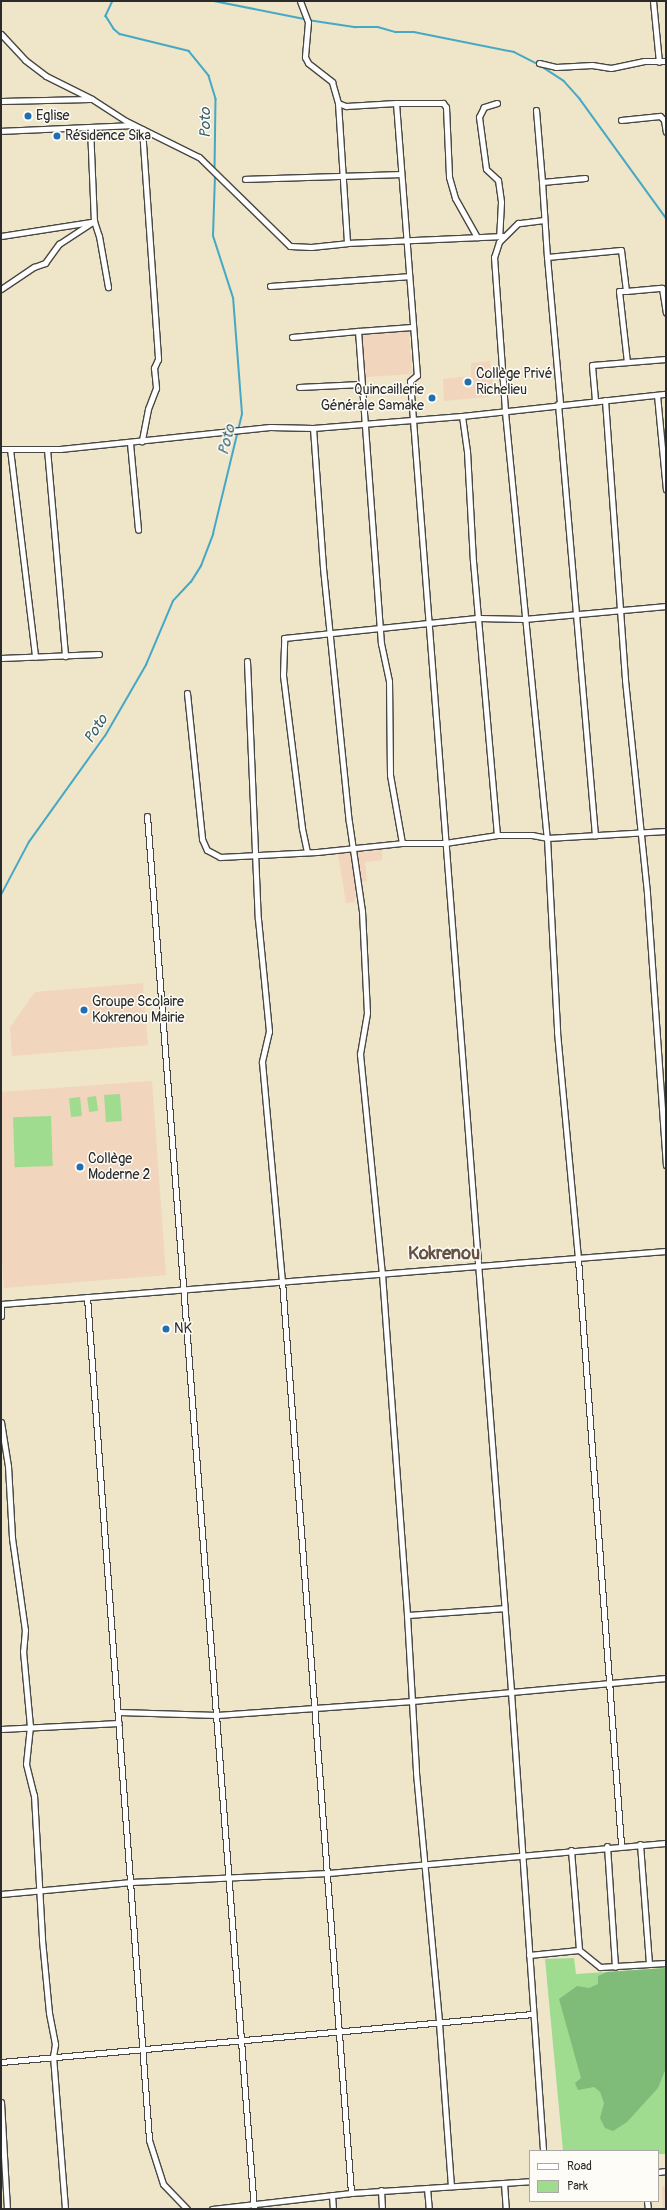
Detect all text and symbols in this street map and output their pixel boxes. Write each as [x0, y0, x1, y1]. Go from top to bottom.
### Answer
place label: Eglise [36, 108, 69, 124]
water label: Poto [197, 108, 215, 138]
marker: Eglise [23, 111, 33, 121]
place label: Résidence Sika [65, 128, 151, 144]
marker: Résidence Sika [52, 131, 62, 141]
place label: Collège Privé Richelieu [476, 366, 552, 398]
marker: Collège Privé Richelieu [463, 377, 473, 387]
place label: Quincaillerie Générale Samake [321, 382, 424, 414]
marker: Quincaillerie Générale Samake [427, 393, 437, 403]
water label: Poto [215, 423, 239, 457]
water label: Poto [80, 711, 112, 747]
place label: Groupe Scolaire Kokrenou Mairie [92, 994, 184, 1026]
marker: Groupe Scolaire Kokrenou Mairie [79, 1005, 89, 1015]
place label: Collège Moderne 2 [88, 1151, 150, 1184]
marker: Collège Moderne 2 [75, 1162, 85, 1172]
district label: Kokrenou [408, 1243, 480, 1265]
place label: NK [174, 1321, 192, 1337]
marker: NK [161, 1324, 171, 1334]
legend [529, 2150, 659, 2202]
text: Road [567, 2159, 592, 2174]
text: Park [567, 2179, 588, 2194]

